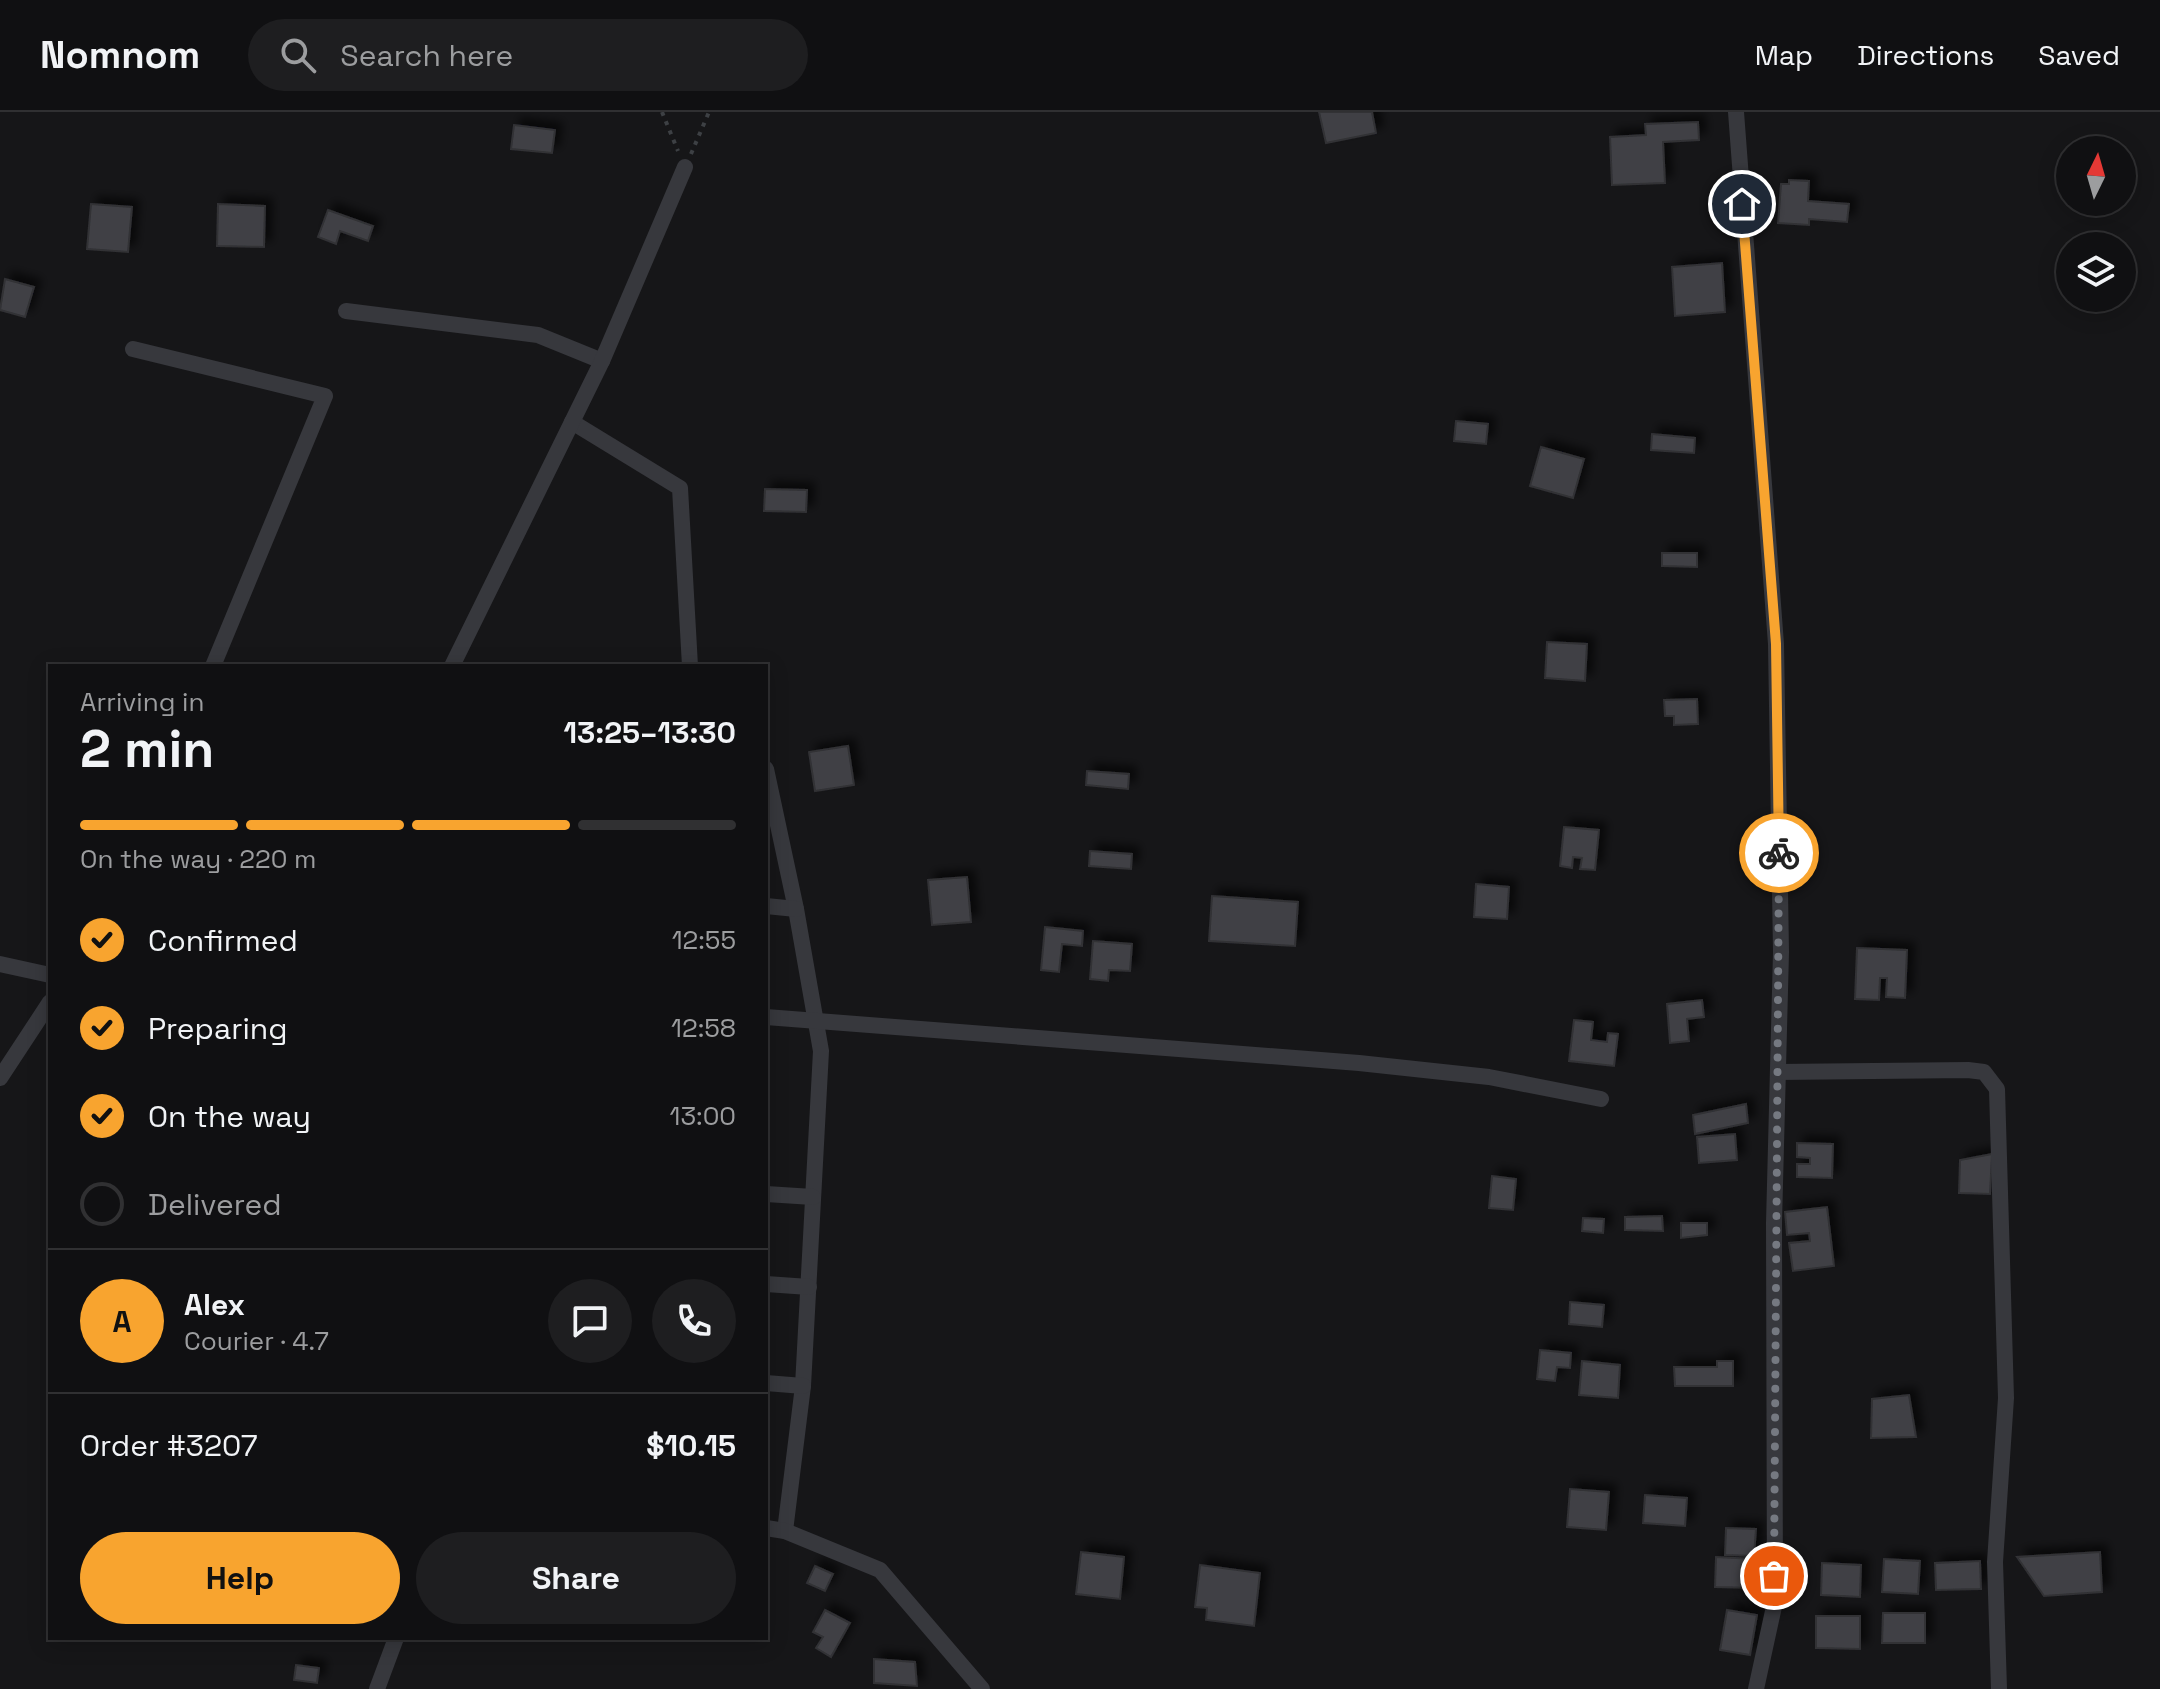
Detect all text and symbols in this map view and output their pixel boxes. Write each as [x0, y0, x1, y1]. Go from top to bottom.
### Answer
search box [248, 19, 808, 91]
text: Nomnom [40, 31, 200, 79]
icon: search [276, 33, 320, 77]
text: Search here [340, 36, 513, 75]
text: Map [1755, 37, 1813, 73]
text: Directions [1857, 37, 1994, 73]
text: Saved [2038, 37, 2120, 73]
north arrow [2056, 136, 2136, 216]
map controls [2056, 136, 2136, 312]
pin [1708, 170, 1776, 238]
icon: home [1720, 182, 1764, 226]
button: layers [2056, 232, 2136, 312]
text: Arriving in [80, 685, 204, 719]
text: 13:25–13:30 [564, 713, 736, 752]
text: 2 min [80, 716, 214, 782]
courier [1739, 813, 1819, 893]
icon: bike [1757, 831, 1801, 875]
text: On the way · 220 m [80, 842, 316, 876]
icon: check [80, 918, 124, 962]
text: Confirmed [148, 921, 298, 960]
text: 12:55 [672, 923, 736, 957]
icon: check [80, 1006, 124, 1050]
text: Preparing [148, 1009, 287, 1048]
text: 12:58 [671, 1011, 736, 1045]
icon: check [80, 1094, 124, 1138]
text: On the way [148, 1097, 311, 1136]
text: 13:00 [670, 1099, 736, 1133]
text: Delivered [148, 1185, 282, 1224]
button: chat [548, 1279, 632, 1363]
button: phone [652, 1279, 736, 1363]
text: Alex [184, 1285, 245, 1324]
text: A [112, 1302, 132, 1341]
text: Courier · 4.7 [184, 1324, 329, 1358]
text: Order #3207 [80, 1426, 258, 1465]
text: $10.15 [646, 1426, 736, 1465]
button: Help [80, 1532, 400, 1624]
button: Share [416, 1532, 736, 1624]
pin [1740, 1542, 1808, 1610]
icon: bag [1752, 1554, 1796, 1598]

